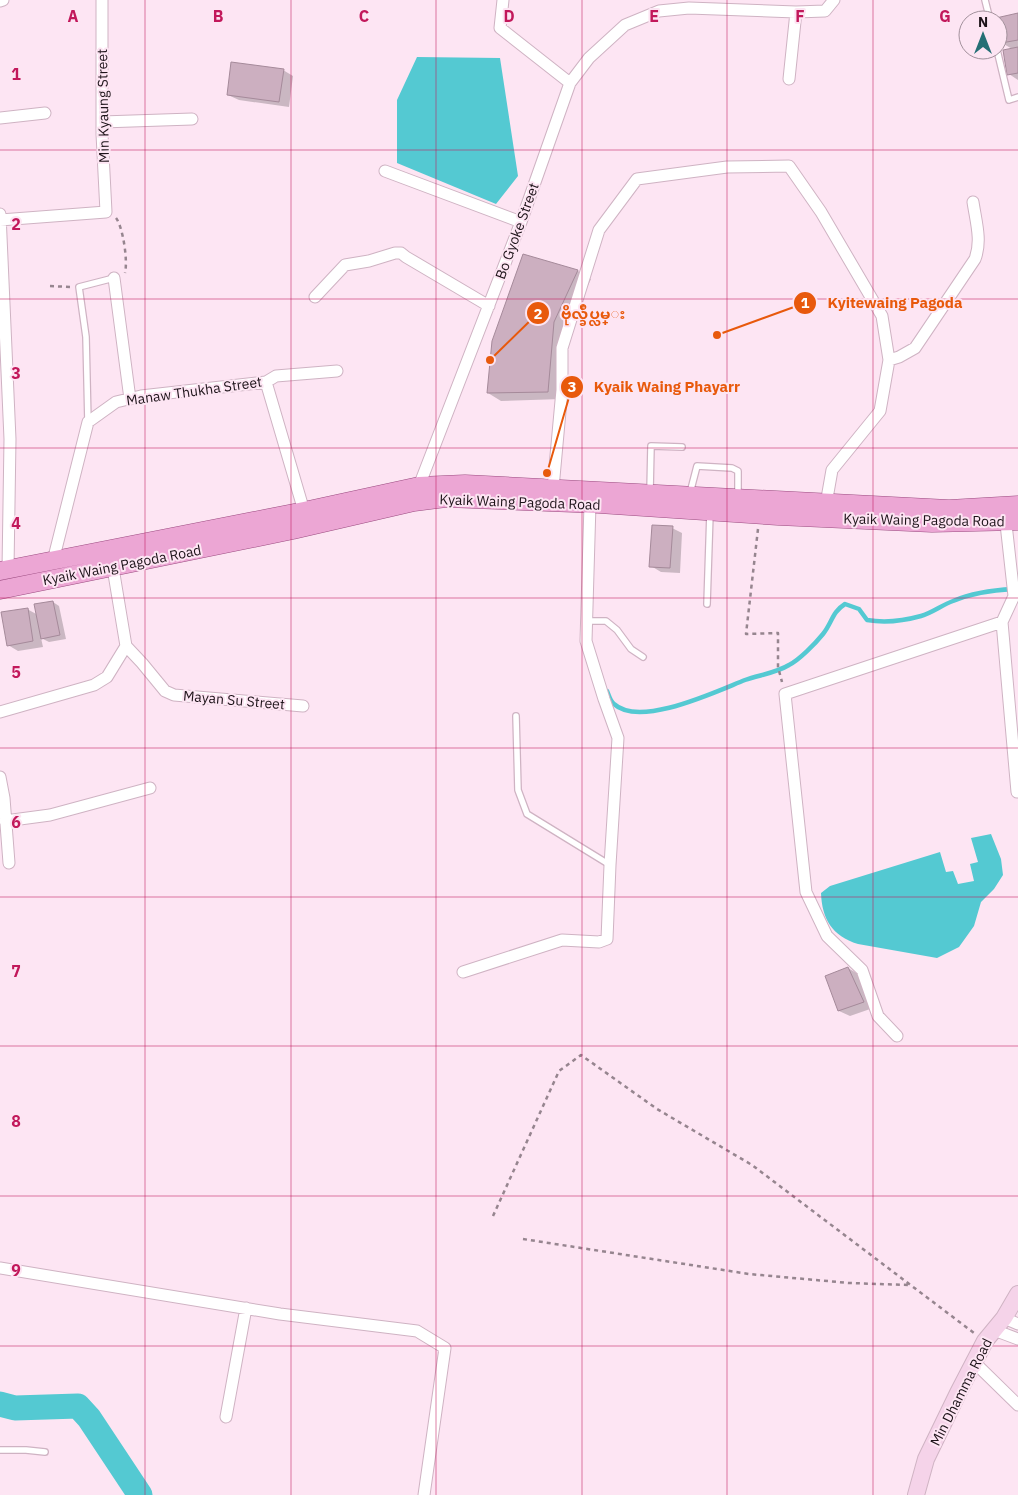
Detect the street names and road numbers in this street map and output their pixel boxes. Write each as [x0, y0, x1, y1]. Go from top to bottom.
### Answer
street label: Min Kyaung Street [93, 49, 113, 163]
street label: Bo Gyoke Street [491, 180, 543, 282]
street label: Manaw Thukha Street [125, 373, 263, 409]
street label: Kyaik Waing Pagoda Road [439, 490, 601, 514]
street label: Kyaik Waing Pagoda Road [843, 510, 1005, 530]
street label: Kyaik Waing Pagoda Road [41, 541, 203, 589]
street label: Mayan Su Street [182, 687, 286, 713]
street label: Min Dhamma Road [926, 1335, 996, 1449]

